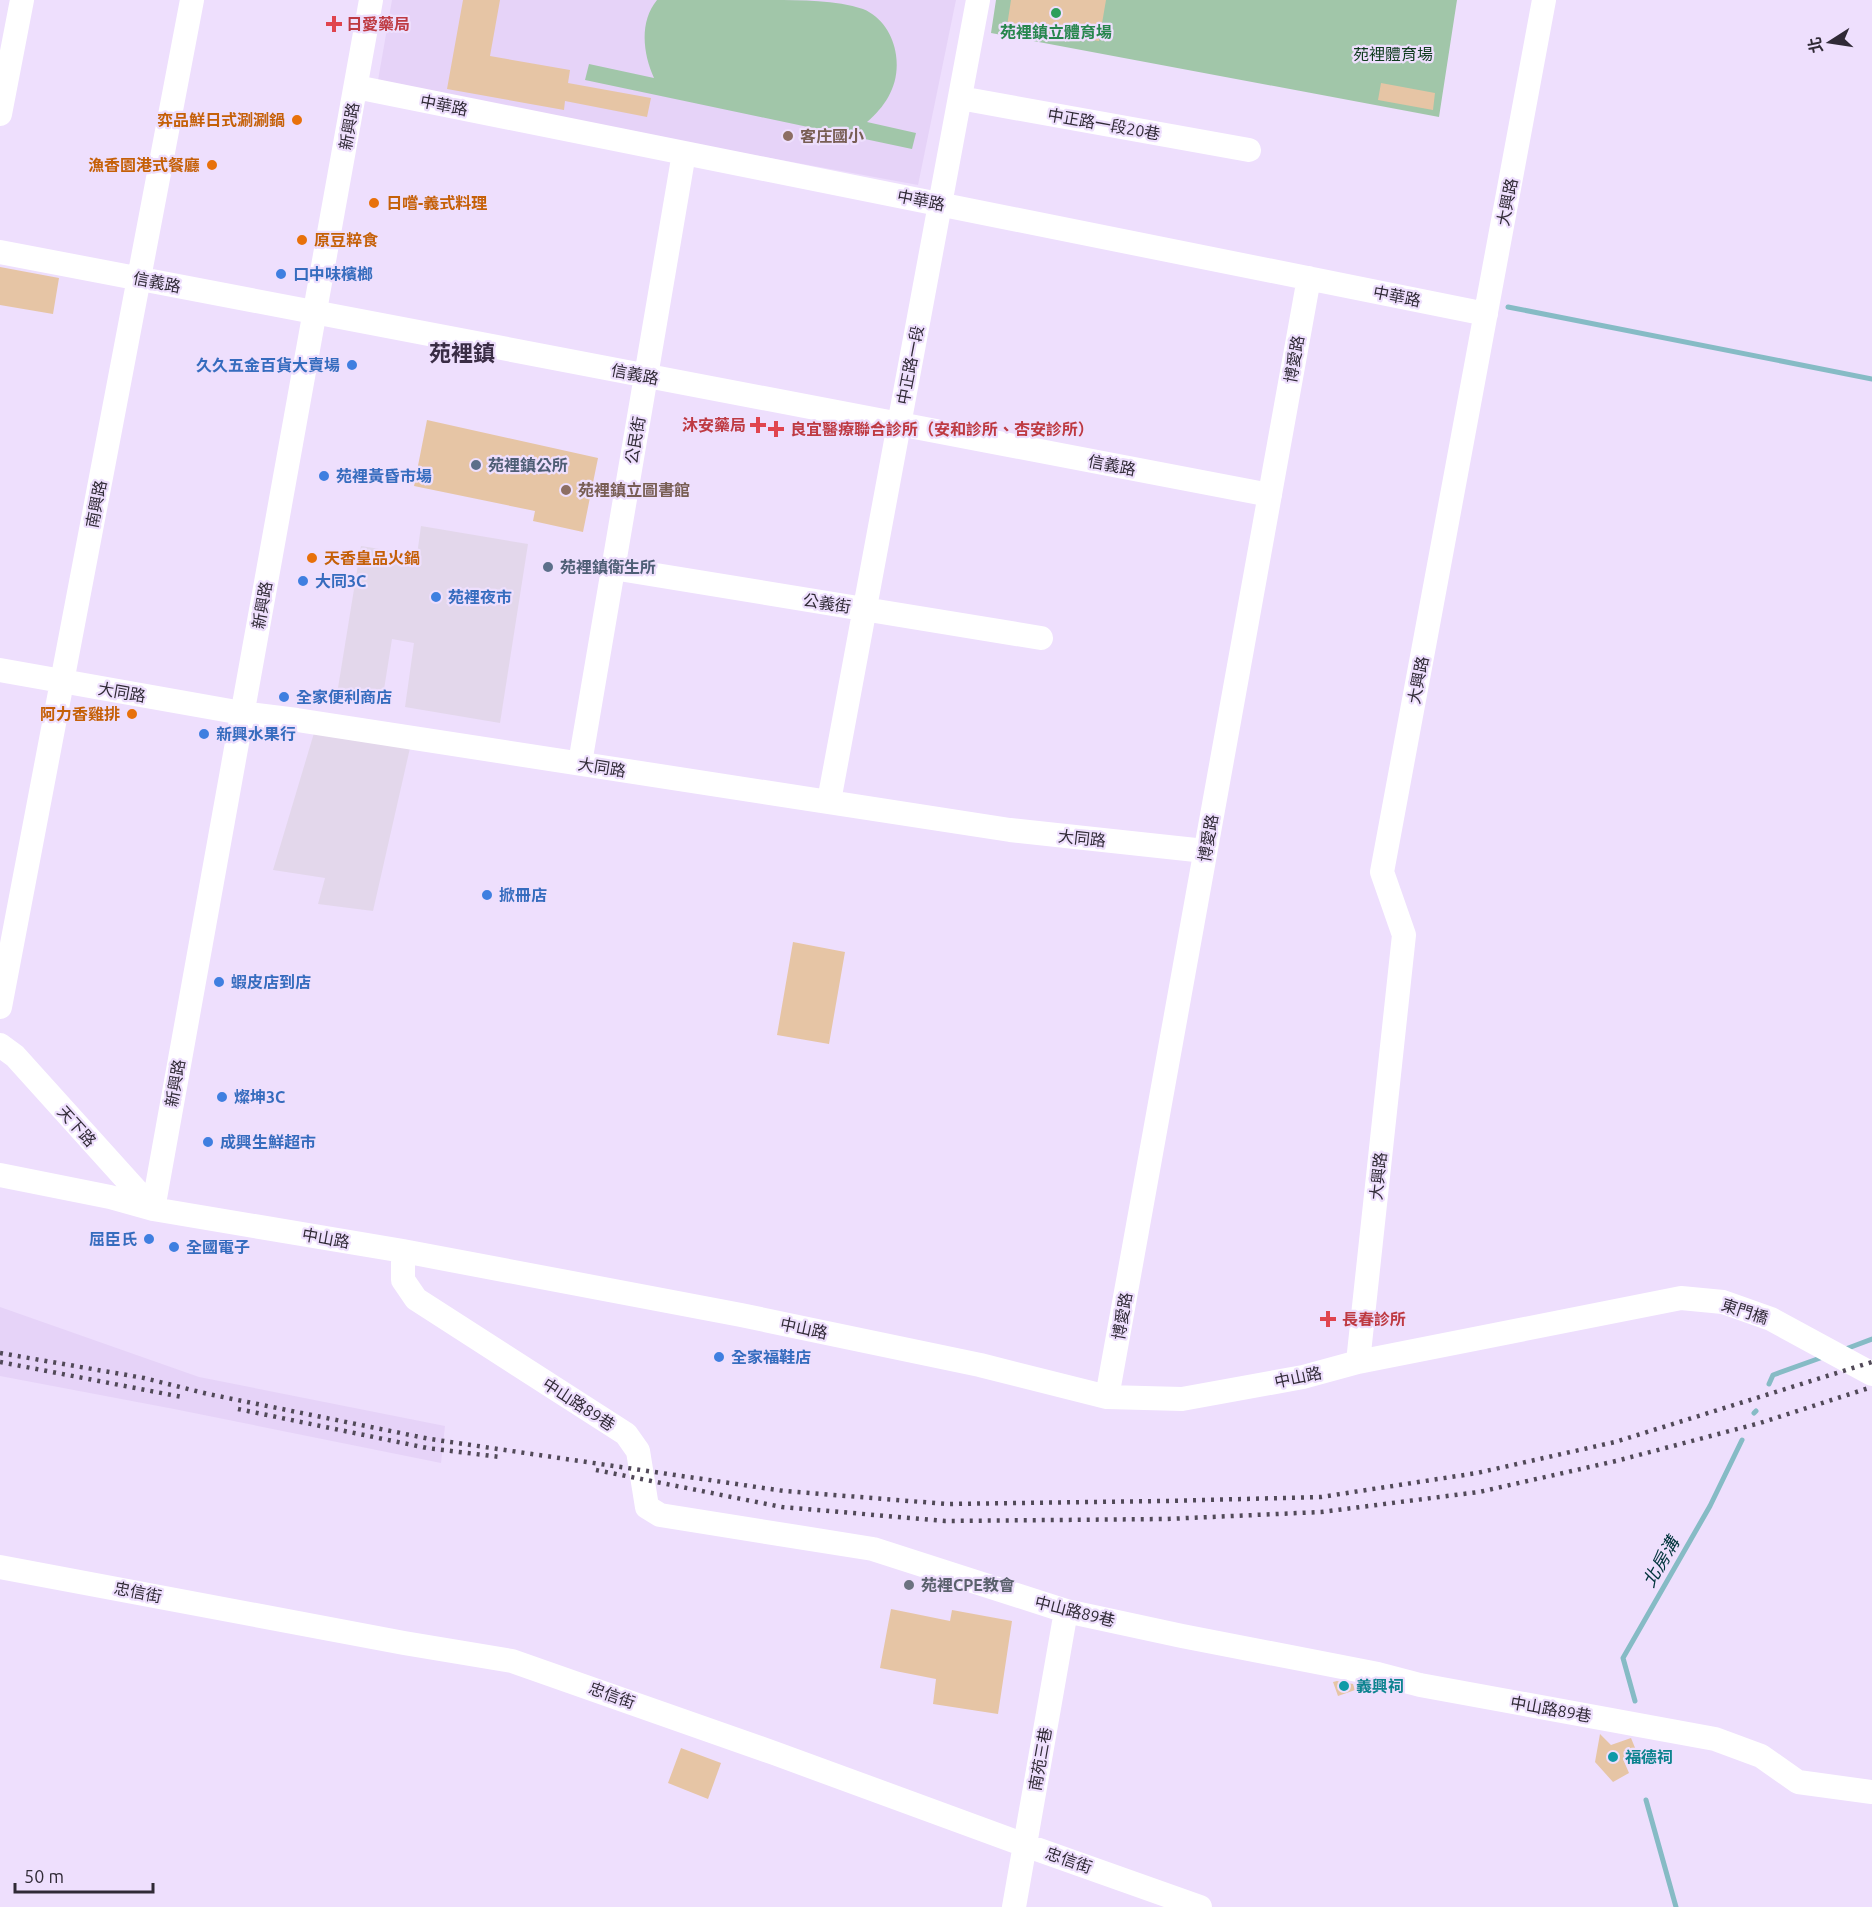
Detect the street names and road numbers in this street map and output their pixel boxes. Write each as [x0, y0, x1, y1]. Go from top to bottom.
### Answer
street label: 中華路 [419, 92, 469, 118]
street label: 新興路 [336, 101, 362, 151]
street label: 中正路一段20巷 [1046, 105, 1162, 143]
street label: 大興路 [1494, 177, 1520, 227]
street label: 中華路 [896, 187, 946, 213]
street label: 信義路 [132, 269, 182, 295]
street label: 中華路 [1372, 283, 1422, 309]
street label: 中正路一段 [894, 324, 926, 406]
street label: 博愛路 [1281, 334, 1307, 384]
street label: 信義路 [610, 361, 660, 387]
street label: 公民街 [622, 415, 648, 465]
street label: 信義路 [1087, 452, 1137, 478]
street label: 南興路 [83, 479, 109, 529]
street label: 新興路 [249, 580, 275, 630]
street label: 公義街 [802, 590, 852, 616]
street label: 大興路 [1405, 655, 1431, 705]
street label: 大同路 [97, 679, 147, 705]
street label: 大同路 [577, 754, 627, 780]
street label: 博愛路 [1195, 813, 1221, 863]
street label: 大同路 [1057, 827, 1107, 849]
street label: 新興路 [162, 1058, 188, 1108]
street label: 天下路 [54, 1102, 100, 1150]
street label: 大興路 [1367, 1151, 1389, 1201]
street label: 中山路 [301, 1225, 351, 1251]
street label: 博愛路 [1109, 1291, 1135, 1341]
street label: 東門橋 [1719, 1295, 1771, 1327]
street label: 中山路 [779, 1314, 829, 1342]
street label: 中山路 [1273, 1363, 1323, 1391]
street label: 中山路89巷 [540, 1374, 618, 1434]
street label: 忠信街 [113, 1579, 163, 1605]
street label: 中山路89巷 [1033, 1592, 1117, 1630]
street label: 忠信街 [586, 1678, 638, 1712]
street label: 中山路89巷 [1509, 1693, 1593, 1725]
street label: 南苑三巷 [1026, 1726, 1054, 1792]
street label: 忠信街 [1043, 1844, 1095, 1876]

